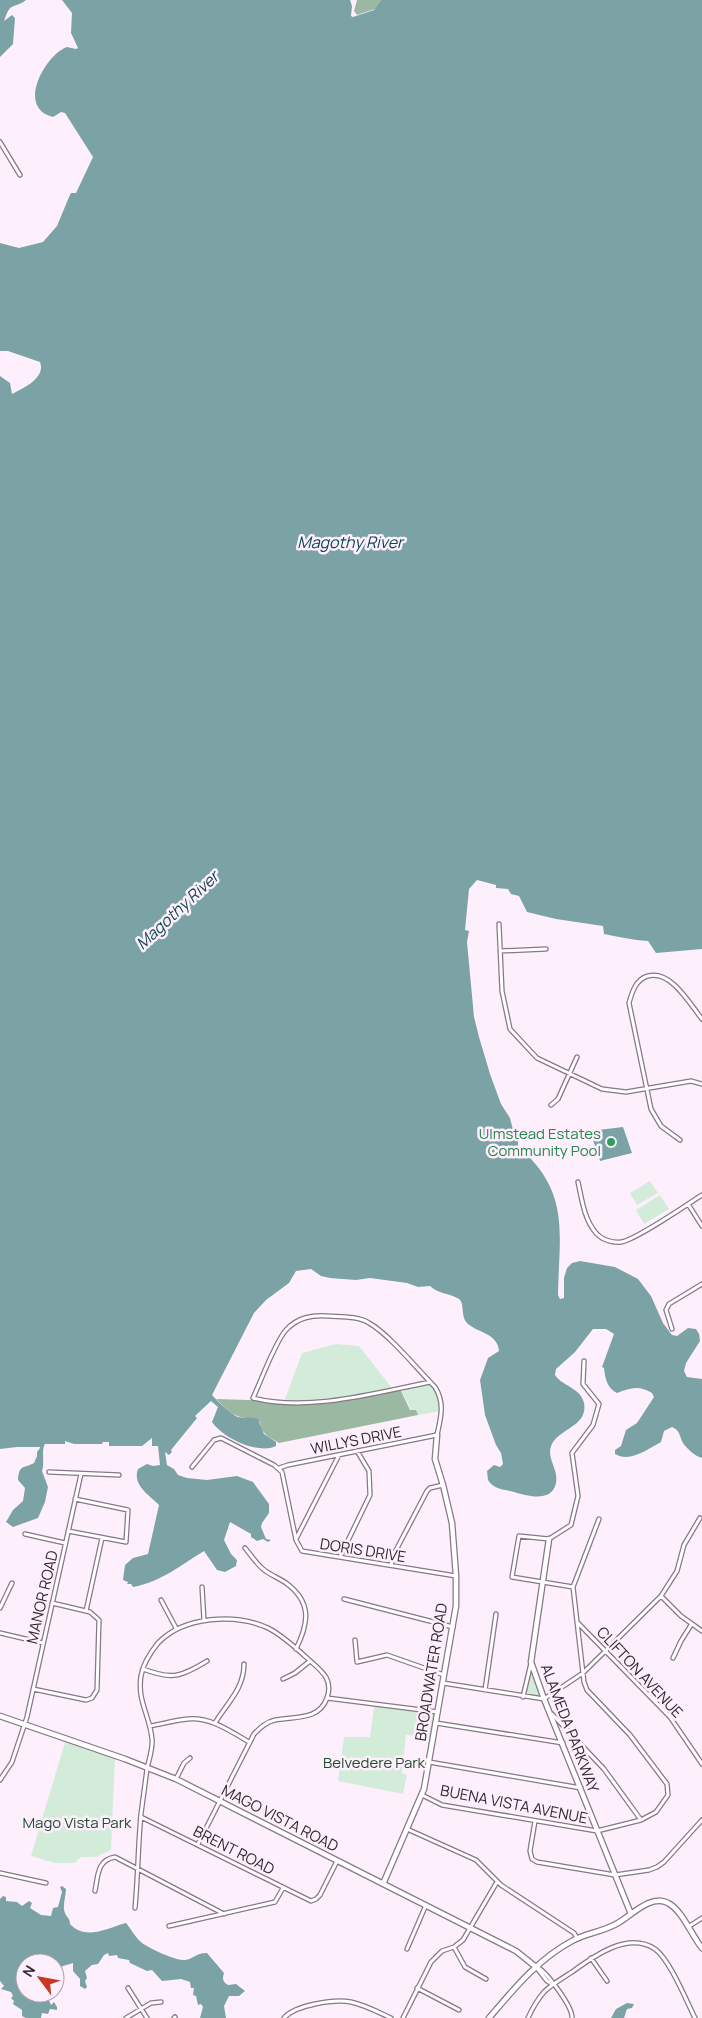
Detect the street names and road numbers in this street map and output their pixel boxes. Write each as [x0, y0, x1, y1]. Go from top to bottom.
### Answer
street label: WILLYS DRIVE [309, 1421, 403, 1459]
street label: DORIS DRIVE [319, 1533, 407, 1567]
street label: MANOR ROAD [21, 1548, 63, 1646]
street label: BROADWATER ROAD [410, 1601, 452, 1743]
street label: CLIFTON AVENUE [592, 1622, 688, 1722]
street label: ALAMEDA PARKWAY [536, 1661, 604, 1796]
street label: MAGO VISTA ROAD [218, 1779, 342, 1857]
street label: BUENA VISTA AVENUE [439, 1779, 589, 1829]
street label: BRENT ROAD [190, 1821, 278, 1879]

